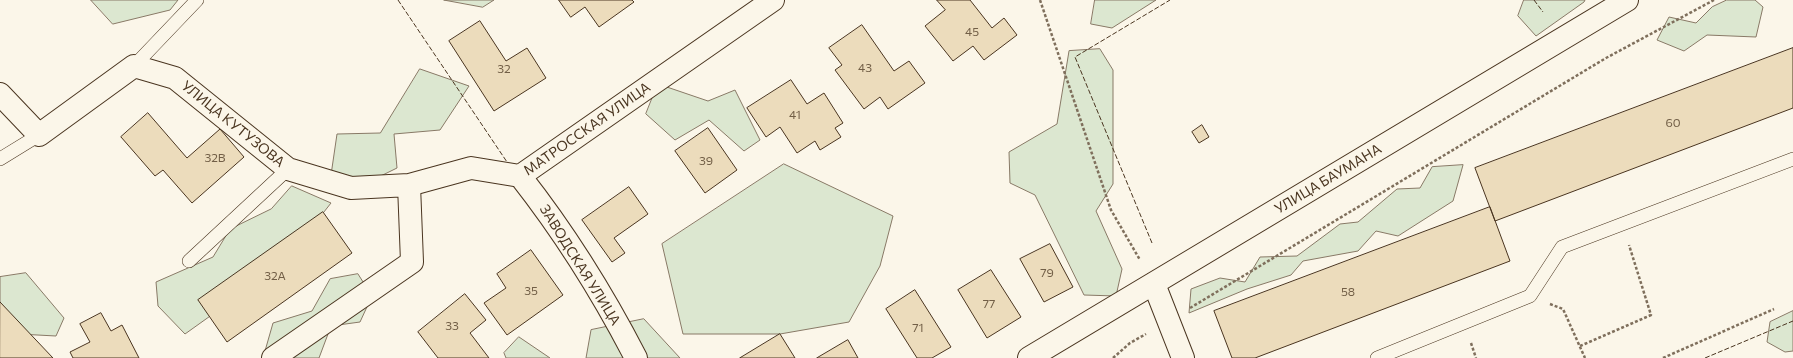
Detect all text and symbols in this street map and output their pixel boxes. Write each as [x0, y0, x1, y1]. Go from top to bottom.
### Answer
house number: 45 [965, 25, 979, 39]
house number: 43 [858, 61, 872, 75]
house number: 32 [497, 62, 511, 76]
street label: УЛИЦА КУТУЗОВА [178, 77, 288, 171]
street label: МАТРОССКАЯ УЛИЦА [520, 79, 654, 179]
house number: 41 [789, 108, 801, 122]
house number: 60 [1665, 116, 1681, 130]
street label: УЛИЦА БАУМАНА [1271, 140, 1385, 218]
house number: 32В [204, 151, 226, 165]
house number: 39 [699, 154, 713, 168]
street label: ЗАВОДСКАЯ УЛИЦА [536, 202, 624, 328]
house number: 79 [1040, 266, 1054, 280]
house number: 32А [264, 269, 286, 283]
house number: 35 [524, 284, 538, 298]
house number: 58 [1341, 285, 1355, 299]
house number: 77 [983, 297, 995, 311]
house number: 33 [445, 319, 459, 333]
house number: 71 [912, 321, 924, 335]

